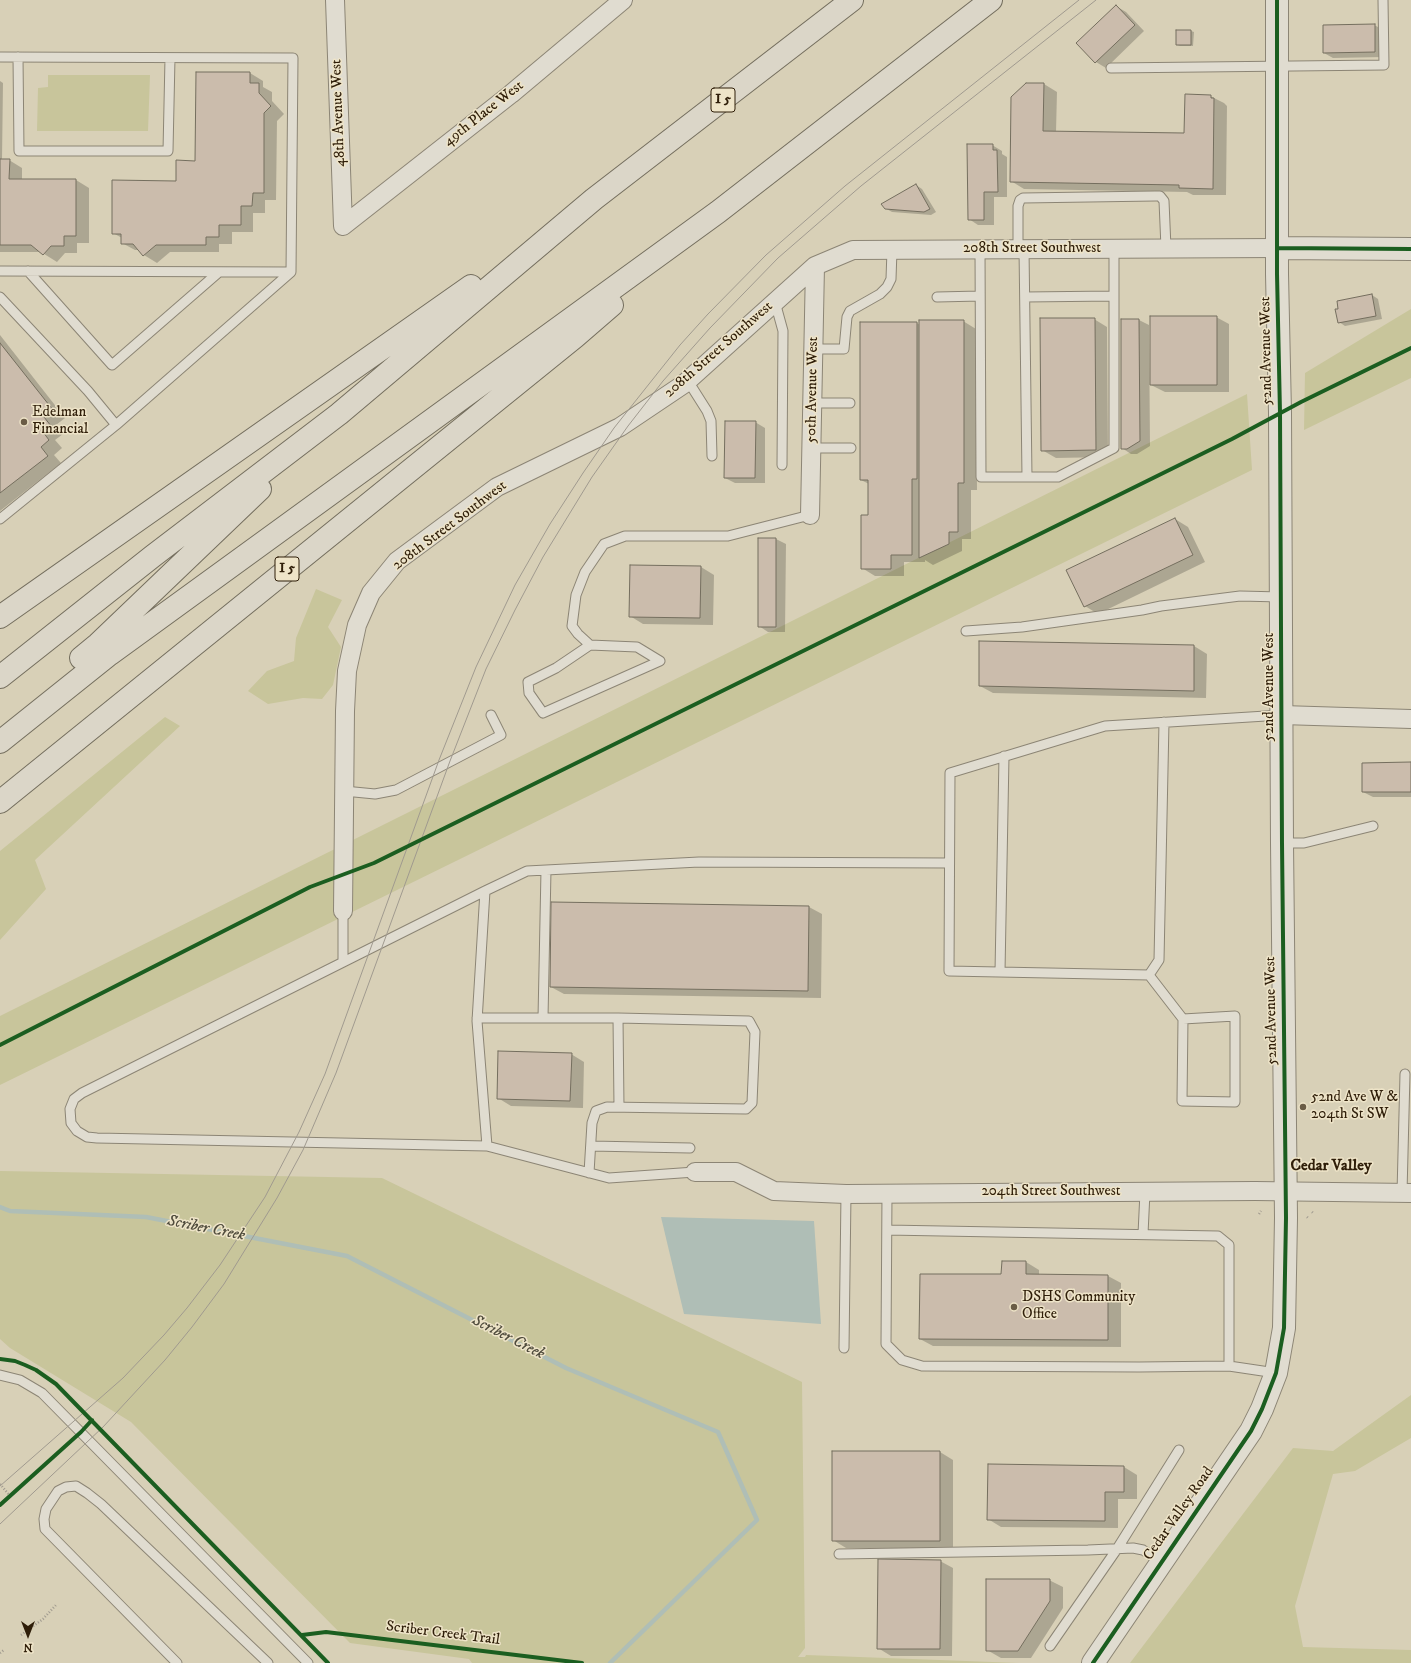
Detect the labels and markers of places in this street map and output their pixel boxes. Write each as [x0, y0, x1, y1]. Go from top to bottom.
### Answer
place label: Edelman Financial [32, 404, 88, 439]
marker: Edelman Financial [19, 417, 29, 427]
place label: 52nd Ave W & 204th St SW [1311, 1089, 1398, 1124]
marker: 52nd Ave W & 204th St SW [1298, 1102, 1308, 1112]
place label: DSHS Community Office [1022, 1289, 1135, 1324]
marker: DSHS Community Office [1009, 1302, 1019, 1312]

